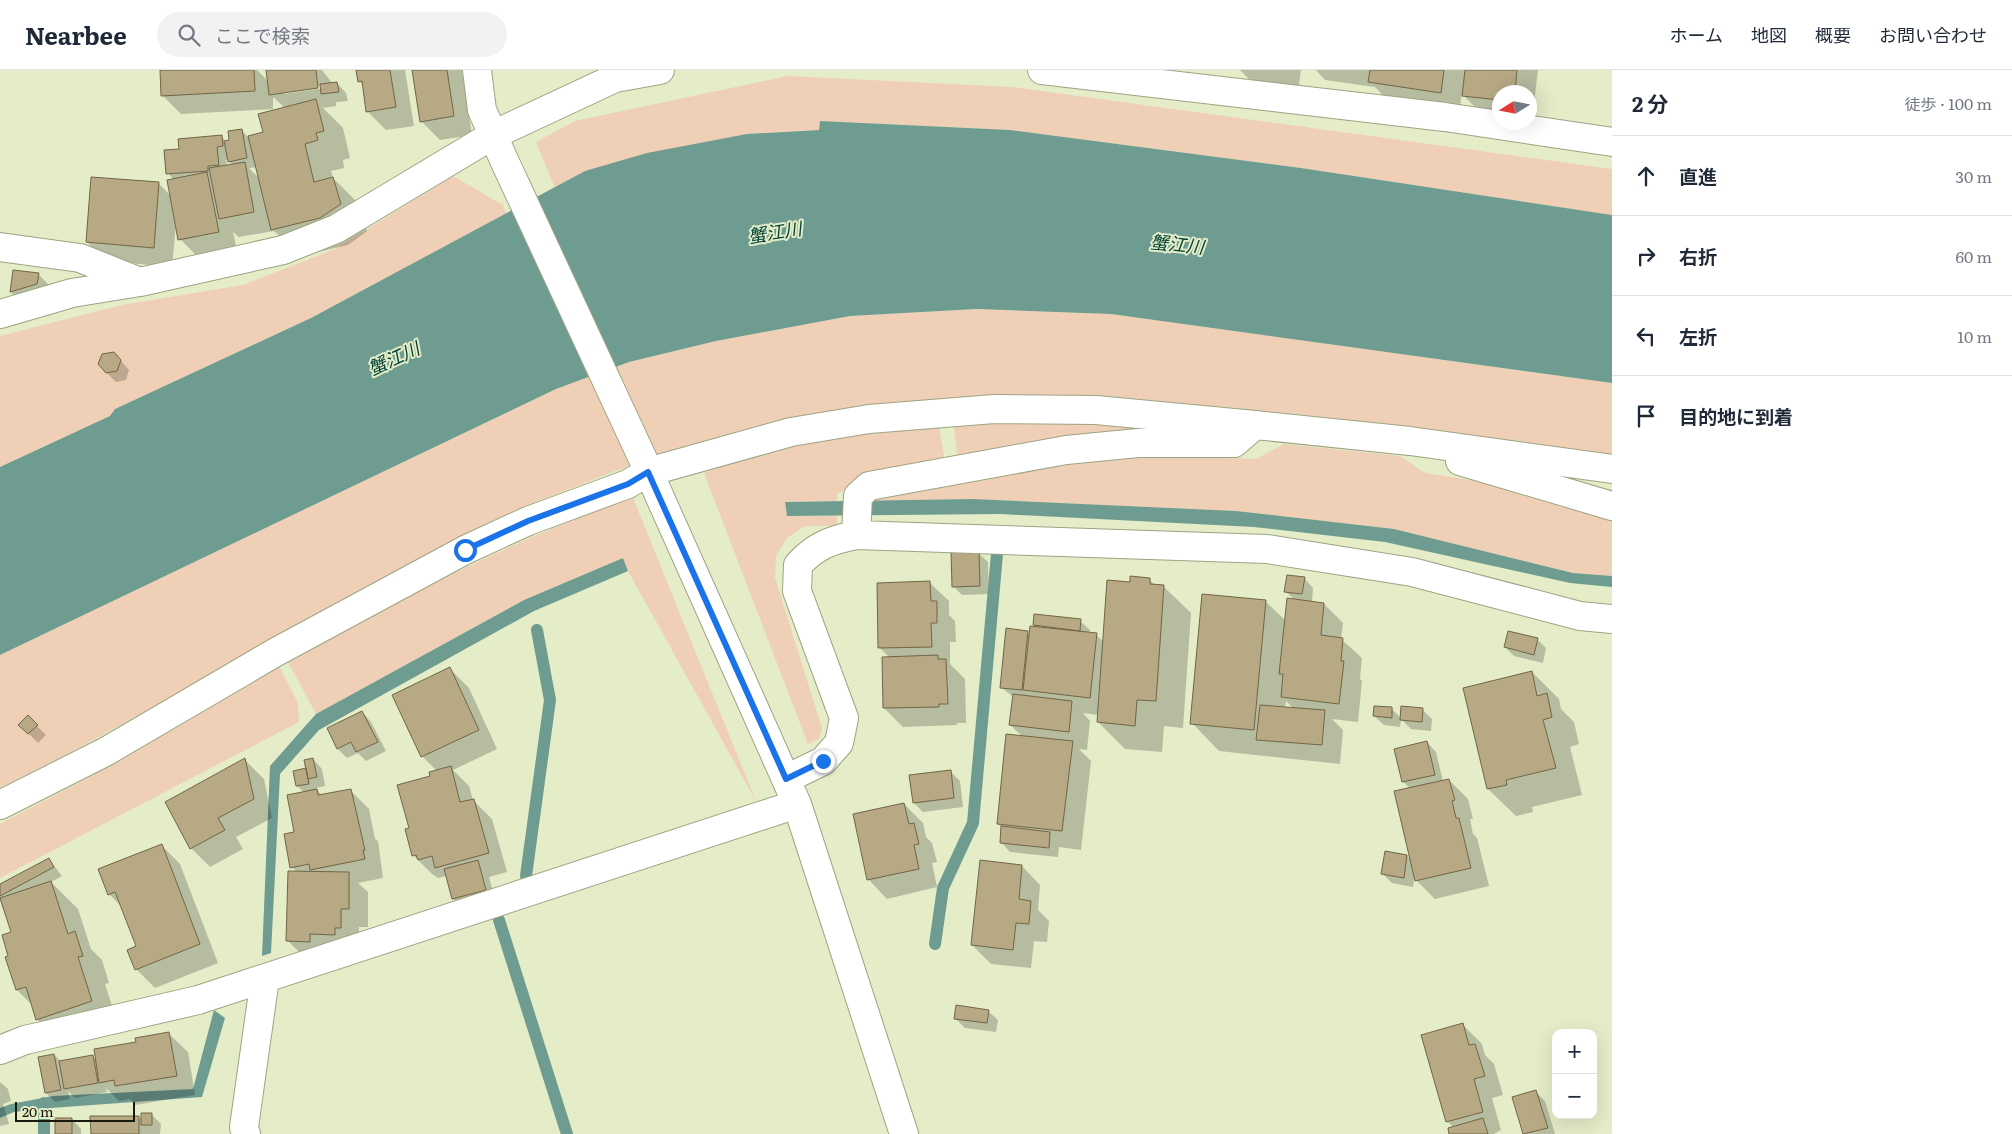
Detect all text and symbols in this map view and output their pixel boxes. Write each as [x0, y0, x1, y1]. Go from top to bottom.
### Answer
search box [157, 12, 507, 57]
text: Nearbee [25, 17, 127, 52]
icon: search [175, 21, 203, 49]
text: ここで検索 [215, 21, 310, 49]
text: ホーム [1670, 21, 1723, 48]
text: 地図 [1751, 21, 1787, 48]
text: 概要 [1815, 21, 1851, 48]
text: お問い合わせ [1879, 21, 1987, 48]
north arrow [1492, 85, 1537, 130]
text: 2 分 [1632, 87, 1668, 118]
text: 徒歩 · 100 m [1905, 91, 1992, 115]
icon: ahead [1632, 162, 1660, 190]
text: 直進 [1679, 162, 1717, 190]
text: 30 m [1955, 164, 1992, 188]
water label: 蟹江川 [746, 214, 806, 249]
water label: 蟹江川 [1149, 227, 1207, 260]
icon: right [1632, 242, 1660, 270]
text: 右折 [1679, 242, 1717, 270]
text: 60 m [1955, 244, 1992, 268]
icon: left [1632, 322, 1660, 350]
text: 左折 [1679, 322, 1717, 350]
text: 10 m [1958, 324, 1992, 348]
water label: 蟹江川 [363, 333, 425, 381]
icon: arrive [1632, 402, 1660, 430]
text: 目的地に到着 [1679, 402, 1793, 430]
route start [454, 539, 477, 562]
route end [812, 750, 835, 773]
map controls [1552, 1029, 1597, 1119]
button: + [1552, 1029, 1597, 1074]
button: − [1552, 1074, 1597, 1119]
scale bar [15, 1099, 135, 1122]
text: 20 m [22, 1101, 54, 1121]

